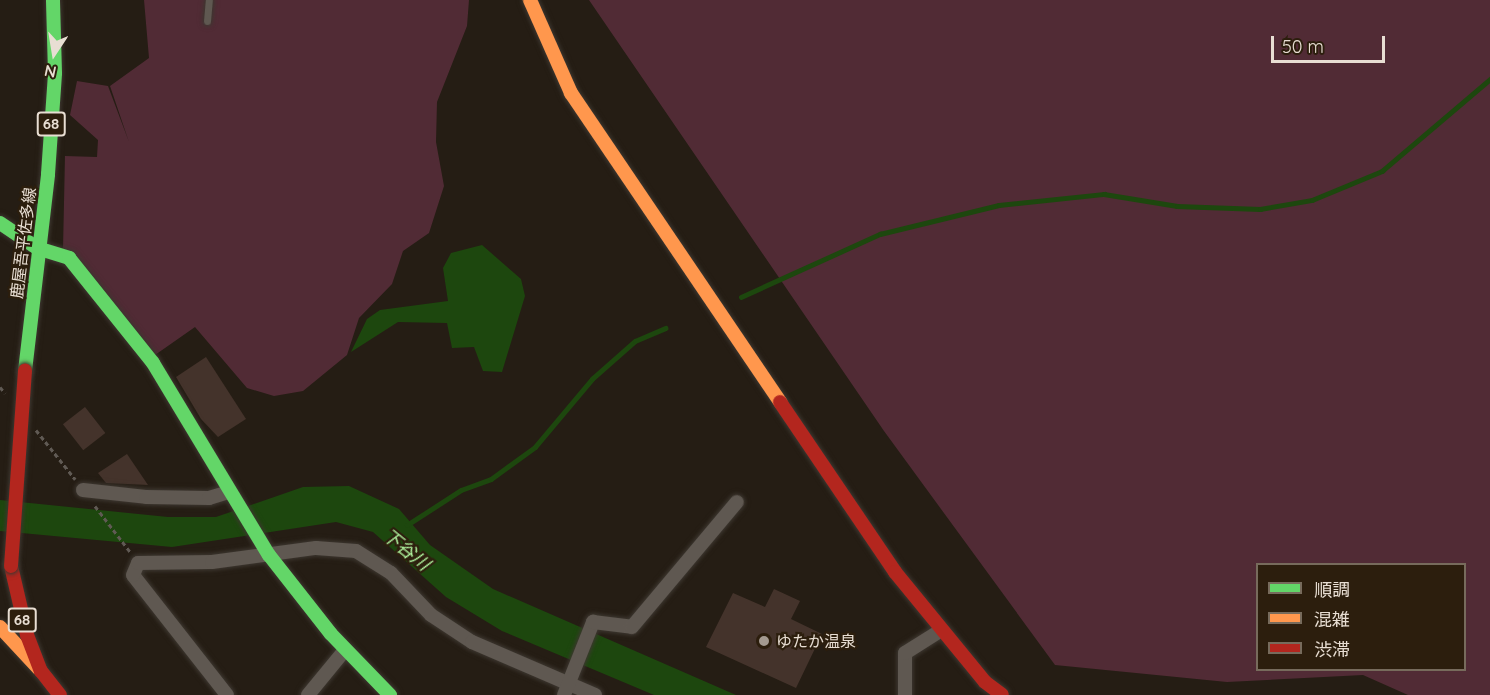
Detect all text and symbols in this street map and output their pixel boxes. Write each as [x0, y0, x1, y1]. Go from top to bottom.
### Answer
north arrow [24, 24, 84, 84]
scale bar [1274, 24, 1388, 62]
text: 50 m [1282, 35, 1324, 58]
text: N [42, 61, 58, 83]
road number: 68 [36, 112, 66, 136]
street label: 鹿屋吾平佐多線 [7, 186, 39, 300]
water label: 下谷川 [378, 525, 434, 575]
legend [1256, 563, 1466, 671]
text: 順調 [1314, 578, 1350, 601]
road number: 68 [7, 608, 37, 632]
text: 混雑 [1314, 608, 1350, 631]
place label: ゆたか温泉 [776, 631, 856, 651]
marker: ゆたか温泉 [757, 634, 771, 648]
text: 渋滞 [1314, 638, 1350, 661]

